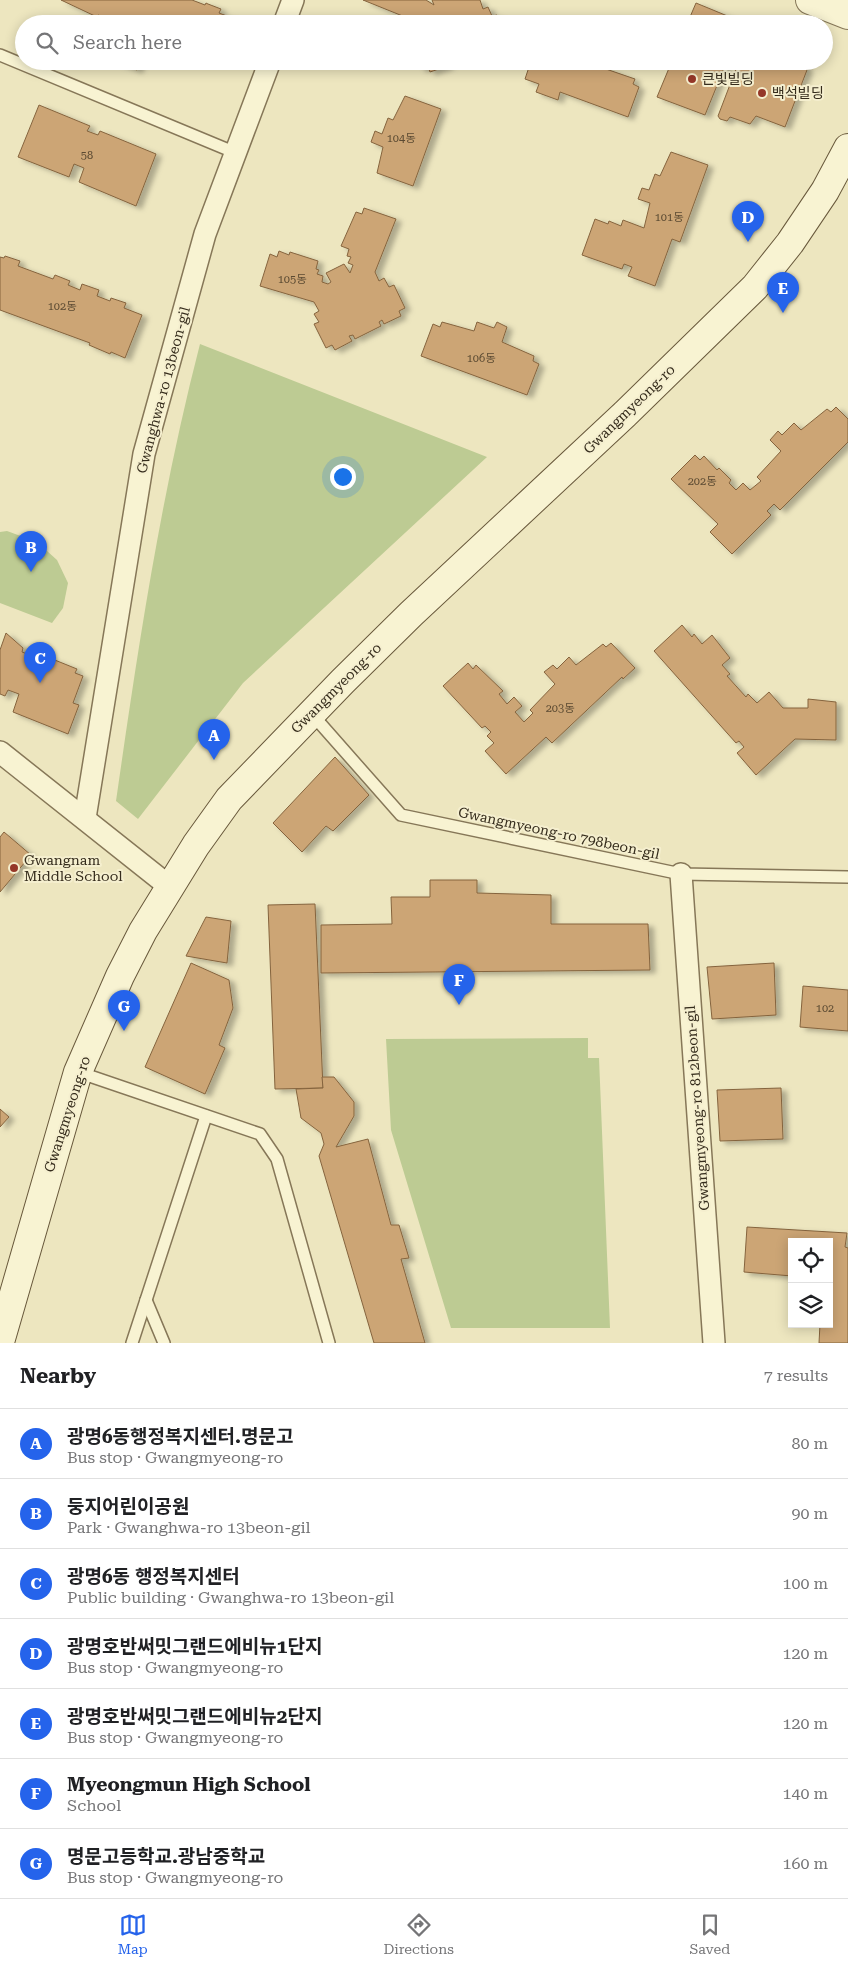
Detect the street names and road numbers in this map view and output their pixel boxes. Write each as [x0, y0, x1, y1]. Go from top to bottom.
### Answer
street label: Gwanghwa-ro 13beon-gil [133, 304, 193, 475]
street label: Gwangmyeong-ro [580, 361, 678, 457]
street label: Gwangmyeong-ro [288, 640, 384, 736]
street label: Gwangmyeong-ro 798beon-gil [457, 804, 662, 862]
street label: Gwangmyeong-ro 812beon-gil [682, 1004, 712, 1211]
street label: Gwangmyeong-ro [41, 1054, 93, 1174]

